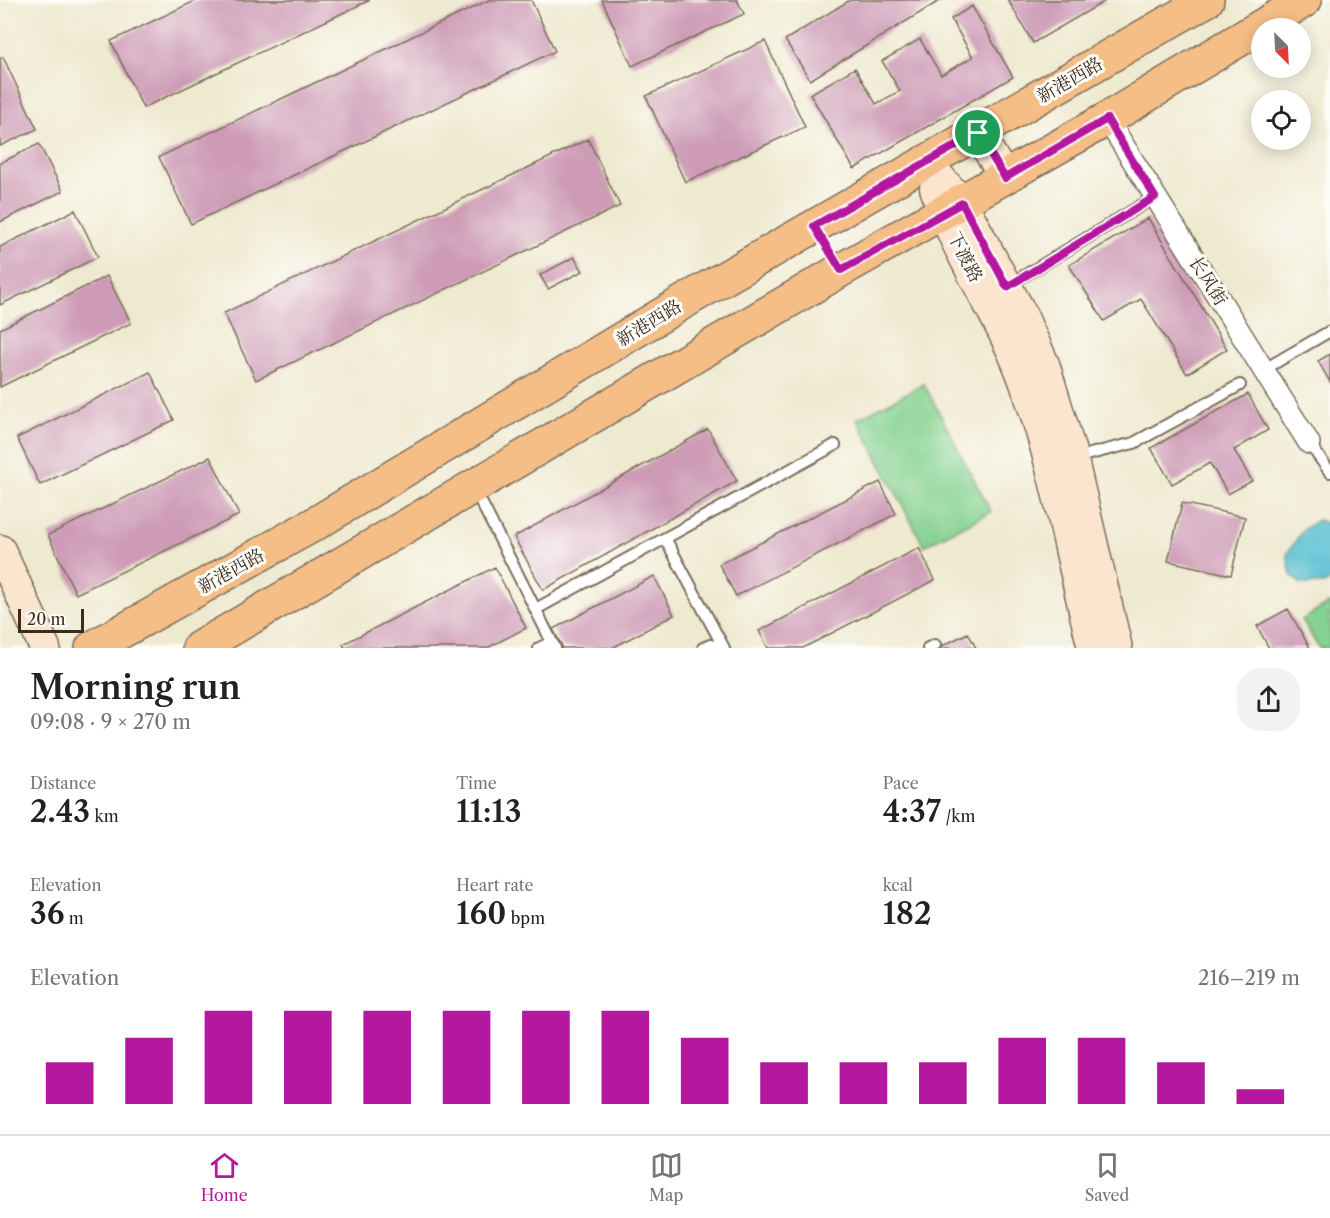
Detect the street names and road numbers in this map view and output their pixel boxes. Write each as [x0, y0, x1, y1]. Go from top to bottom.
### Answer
street label: 新港西路 [1033, 52, 1107, 108]
street label: 下渡路 [943, 228, 987, 286]
street label: 长风街 [1184, 252, 1232, 310]
street label: 新港西路 [612, 295, 686, 351]
street label: 新港西路 [194, 544, 268, 598]

